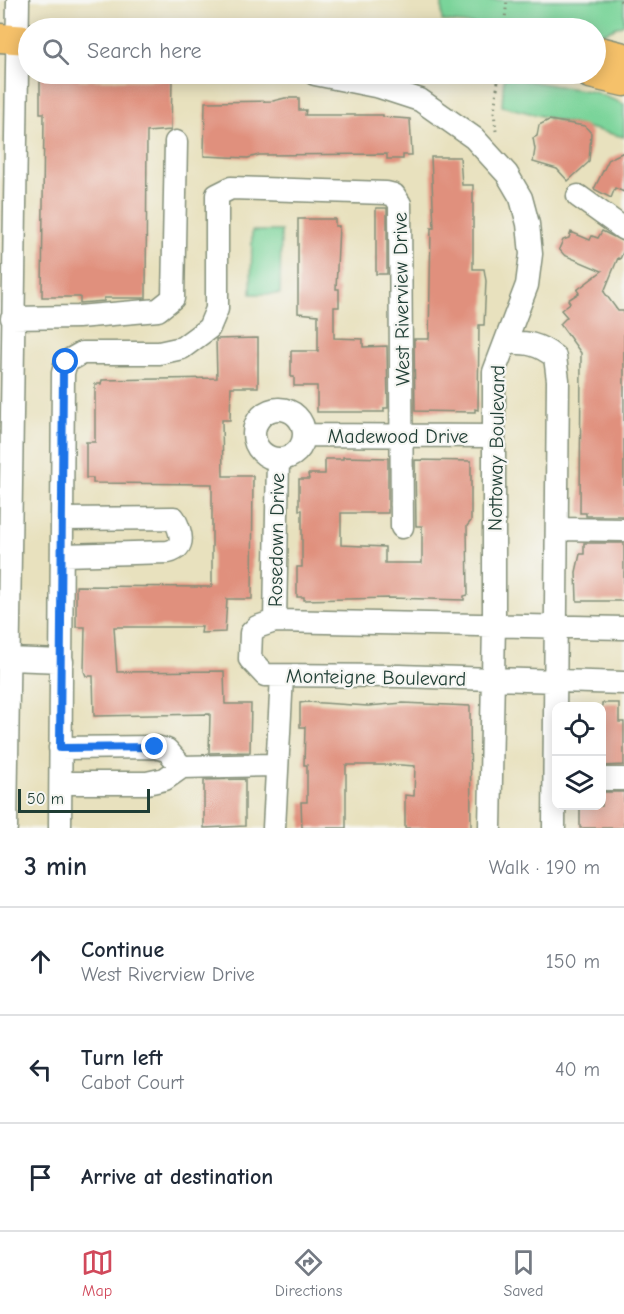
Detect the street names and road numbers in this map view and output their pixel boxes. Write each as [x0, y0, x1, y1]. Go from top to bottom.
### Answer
street label: West Riverview Drive [388, 212, 415, 386]
street label: Nottoway Boulevard [484, 365, 509, 531]
street label: Madewood Drive [328, 425, 468, 448]
street label: Rosedown Drive [264, 473, 289, 607]
street label: Monteigne Boulevard [286, 664, 466, 691]

